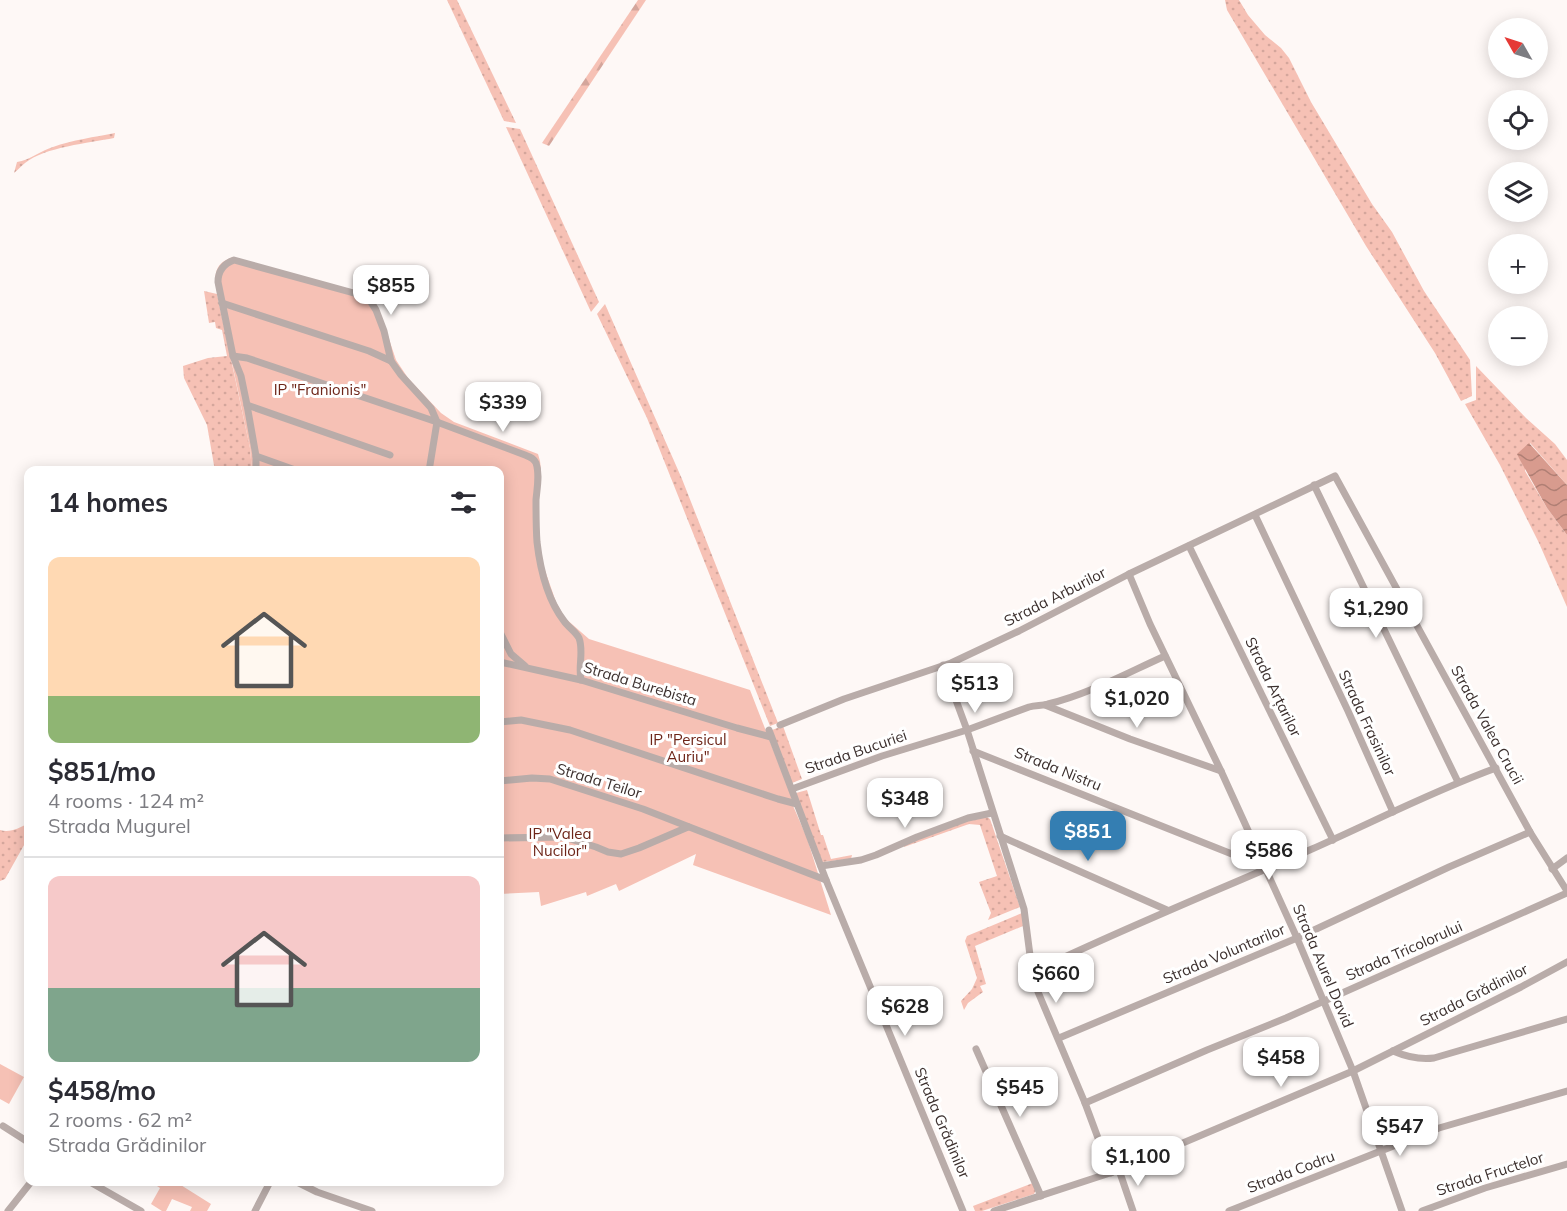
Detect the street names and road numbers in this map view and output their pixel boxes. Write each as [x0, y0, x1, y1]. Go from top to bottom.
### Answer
street label: Strada Arburilor [1001, 563, 1109, 630]
street label: Strada Arțarilor [1241, 634, 1306, 740]
street label: Strada Burebista [581, 657, 699, 710]
street label: Strada Valea Crucii [1447, 662, 1528, 788]
street label: Strada Frasinilor [1335, 667, 1400, 779]
street label: Strada Bucuriei [802, 725, 909, 778]
street label: Strada Nistru [1012, 742, 1105, 795]
street label: Strada Teilor [554, 759, 645, 803]
street label: Strada Aurel David [1289, 901, 1358, 1030]
street label: Strada Tricolorului [1343, 916, 1465, 985]
street label: Strada Voluntarilor [1160, 919, 1288, 988]
street label: Strada Grădinilor [1417, 959, 1531, 1030]
street label: Strada Grădinilor [911, 1064, 975, 1182]
street label: Strada Codru [1244, 1146, 1337, 1197]
street label: Strada Fructelor [1434, 1147, 1546, 1200]

